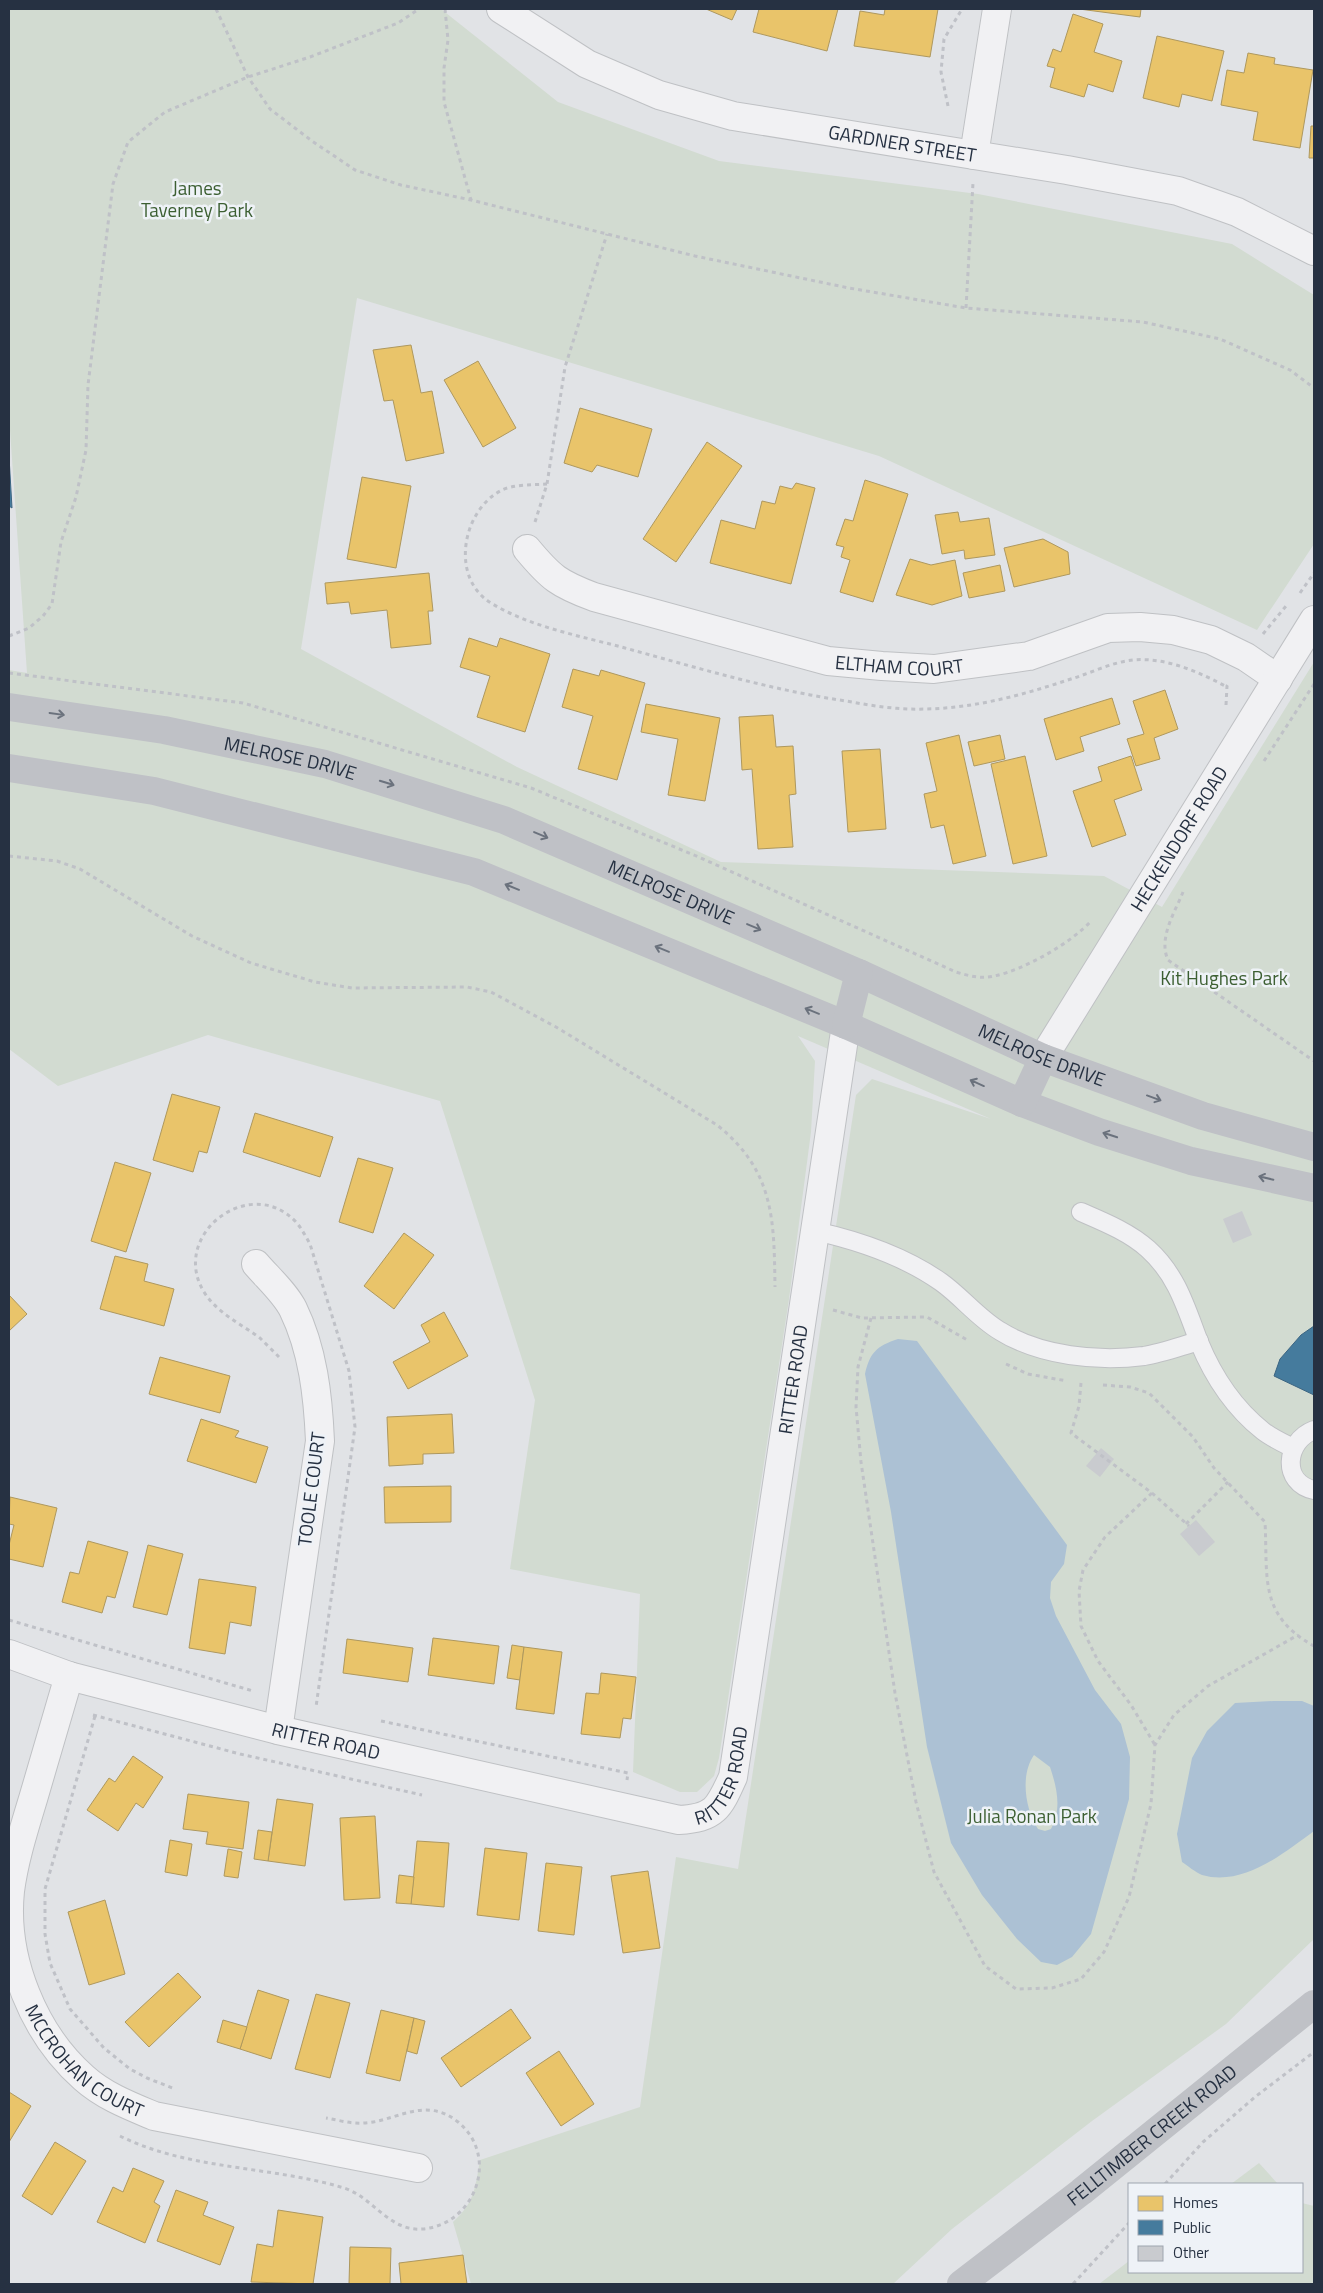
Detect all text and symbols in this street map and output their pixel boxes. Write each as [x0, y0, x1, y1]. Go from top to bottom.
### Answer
street label: GARDNER STREET [826, 117, 979, 169]
park label: James Taverney Park [141, 173, 253, 224]
street label: ELTHAM COURT [834, 647, 965, 683]
one-way arrow [49, 710, 65, 720]
street label: MELROSE DRIVE [222, 728, 360, 787]
street label: HECKENDORF ROAD [1122, 760, 1234, 917]
one-way arrow [379, 779, 395, 789]
one-way arrow [533, 831, 548, 841]
street label: MELROSE DRIVE [604, 852, 739, 932]
one-way arrow [505, 882, 520, 891]
one-way arrow [746, 923, 761, 933]
one-way arrow [655, 944, 670, 953]
park label: Kit Hughes Park [1160, 963, 1288, 992]
one-way arrow [805, 1006, 820, 1015]
street label: MELROSE DRIVE [974, 1015, 1110, 1093]
one-way arrow [970, 1078, 985, 1088]
one-way arrow [1146, 1094, 1162, 1103]
one-way arrow [1102, 1130, 1118, 1140]
one-way arrow [1259, 1173, 1275, 1182]
street label: RITTER ROAD [770, 1323, 815, 1436]
street label: TOOLE COURT [289, 1430, 332, 1548]
street label: RITTER ROAD [269, 1714, 383, 1767]
street label: RITTER ROAD [691, 1724, 754, 1832]
park label: Julia Ronan Park [967, 1801, 1097, 1830]
street label: MCCROHAN COURT [18, 1999, 149, 2124]
street label: FELLTIMBER CREEK ROAD [1060, 2057, 1243, 2212]
legend [1128, 2183, 1303, 2273]
text: Homes [1173, 2191, 1218, 2214]
text: Public [1173, 2216, 1211, 2239]
text: Other [1173, 2241, 1209, 2264]

